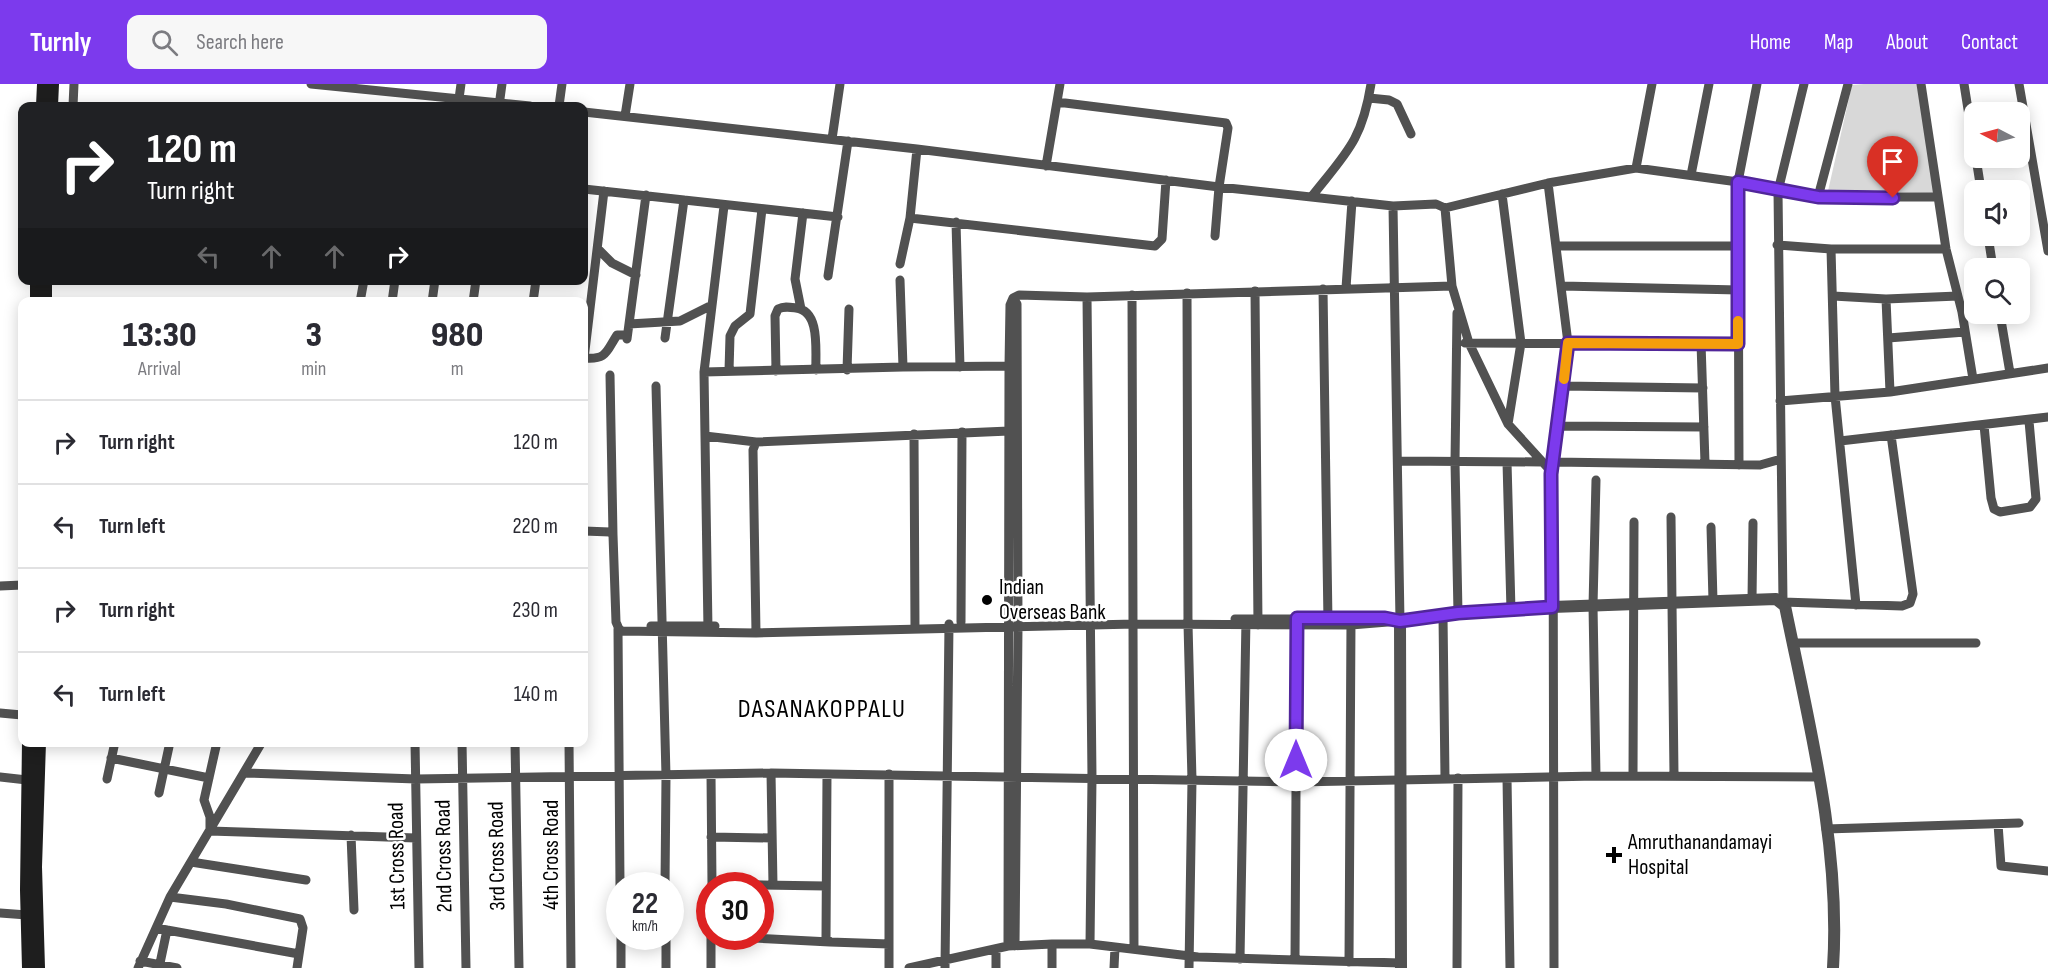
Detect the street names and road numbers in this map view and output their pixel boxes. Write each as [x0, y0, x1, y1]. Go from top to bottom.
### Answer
street label: 2nd Cross Road [430, 800, 458, 912]
street label: 4th Cross Road [538, 800, 565, 910]
street label: 3rd Cross Road [483, 801, 511, 911]
street label: 1st Cross Road [383, 802, 411, 910]

